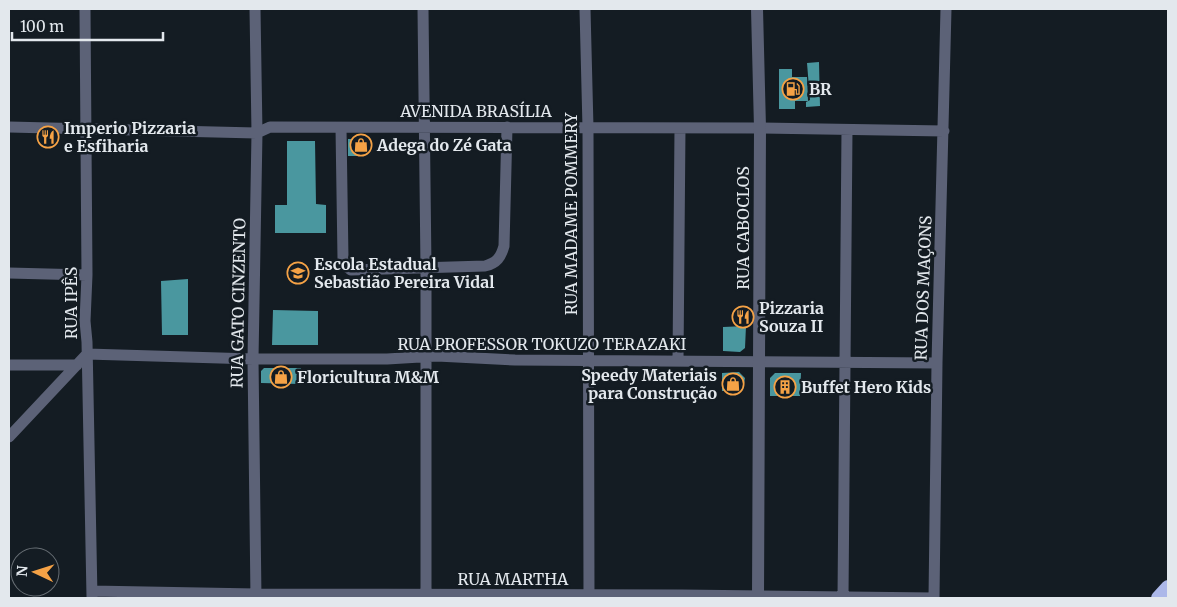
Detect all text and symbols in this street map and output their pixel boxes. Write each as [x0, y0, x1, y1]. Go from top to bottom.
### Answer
scale bar [12, 10, 164, 42]
text: 100 m [20, 17, 64, 36]
fuel station icon: BR [781, 77, 805, 101]
place label: BR [809, 79, 832, 99]
street label: AVENIDA BRASÍLIA [399, 101, 553, 121]
street label: RUA MADAME POMMERY [561, 112, 581, 315]
place label: Imperio Pizzaria e Esfiharia [64, 118, 196, 156]
restaurant icon: Imperio Pizzaria e Esfiharia [36, 125, 60, 149]
shop icon: Adega do Zé Gata [349, 133, 373, 157]
place label: Adega do Zé Gata [376, 135, 512, 155]
street label: RUA CABOCLOS [733, 166, 753, 290]
street label: RUA DOS MAÇONS [910, 215, 936, 361]
street label: RUA GATO CINZENTO [227, 217, 249, 388]
place label: Escola Estadual Sebastião Pereira Vidal [314, 254, 494, 292]
school or university icon: Escola Estadual Sebastião Pereira Vidal [286, 261, 310, 285]
street label: RUA IPÊS [61, 267, 81, 339]
place label: Pizzaria Souza II [759, 298, 824, 336]
restaurant icon: Pizzaria Souza II [731, 305, 755, 329]
street label: RUA PROFESSOR TOKUZO TERAZAKI [397, 334, 687, 354]
shop icon: Floricultura M&M [269, 365, 293, 389]
place label: Speedy Materiais para Construção [581, 365, 717, 403]
place label: Floricultura M&M [297, 367, 440, 387]
shop icon: Speedy Materiais para Construção [721, 372, 745, 396]
building icon: Buffet Hero Kids [773, 375, 797, 399]
place label: Buffet Hero Kids [801, 377, 931, 397]
north arrow [10, 547, 60, 597]
text: N [13, 565, 31, 577]
street label: RUA MARTHA [458, 569, 569, 589]

